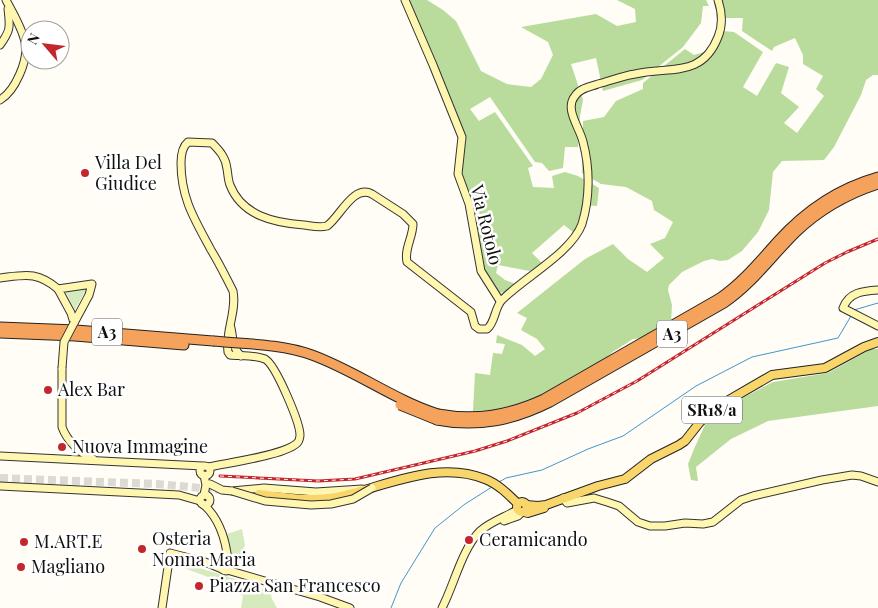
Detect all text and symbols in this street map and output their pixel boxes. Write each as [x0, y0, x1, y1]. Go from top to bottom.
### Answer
north arrow [20, 20, 70, 70]
text: N [22, 30, 44, 48]
place label: Villa Del Giudice [94, 150, 162, 195]
marker: Villa Del Giudice [79, 167, 91, 179]
street label: Via Rotolo [465, 181, 509, 267]
road number: A3 [92, 318, 122, 346]
road number: A3 [657, 320, 687, 348]
place label: Alex Bar [57, 377, 125, 401]
marker: Alex Bar [42, 384, 54, 396]
road number: SR18/a [682, 396, 742, 424]
place label: Nuova Immagine [72, 434, 208, 458]
marker: Nuova Immagine [56, 441, 68, 453]
place label: Osteria Nonna Maria [152, 526, 256, 571]
place label: Ceramicando [479, 527, 588, 551]
place label: M.ART.E [34, 529, 102, 553]
marker: Ceramicando [463, 534, 475, 546]
marker: M.ART.E [18, 536, 30, 548]
marker: Osteria Nonna Maria [136, 543, 148, 555]
place label: Magliano [31, 554, 105, 578]
marker: Magliano [15, 561, 27, 573]
place label: Piazza San Francesco [209, 573, 381, 597]
marker: Piazza San Francesco [193, 580, 205, 592]

